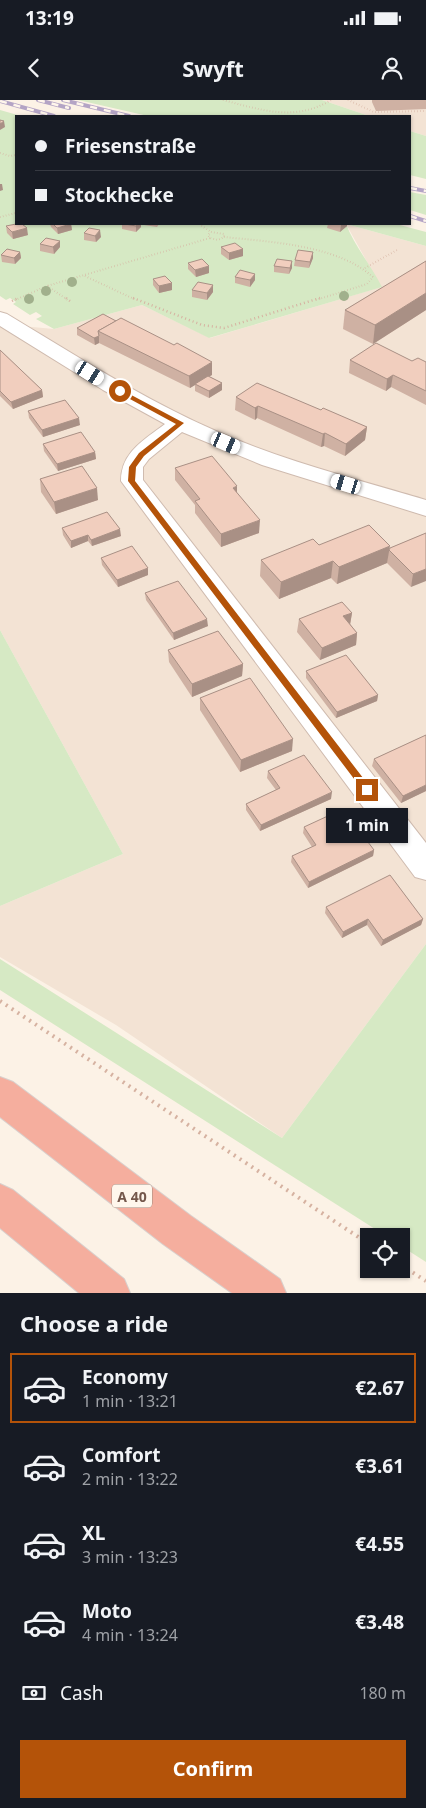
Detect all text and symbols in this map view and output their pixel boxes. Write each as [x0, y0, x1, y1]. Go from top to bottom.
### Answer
text: 13:19 [25, 5, 74, 31]
text: Swyft [182, 53, 244, 83]
icon: back [20, 54, 48, 82]
icon: person [378, 54, 406, 82]
text: Friesenstraße [65, 133, 196, 159]
text: Stockhecke [65, 182, 174, 208]
car [73, 359, 106, 387]
route start [109, 380, 131, 402]
car [209, 430, 242, 456]
car [329, 472, 362, 496]
route end [356, 779, 378, 801]
callout: 1 min [326, 808, 408, 842]
text: 1 min [345, 814, 389, 836]
road number: A 40 [112, 1184, 152, 1208]
map controls [360, 1228, 410, 1278]
button: locate [360, 1228, 410, 1278]
text: Choose a ride [20, 1308, 168, 1338]
text: Economy [82, 1364, 168, 1390]
icon: car [22, 1366, 67, 1411]
text: €2.67 [355, 1375, 404, 1401]
text: 1 min · 13:21 [82, 1390, 178, 1412]
text: Comfort [82, 1442, 161, 1468]
icon: car [22, 1444, 67, 1489]
text: €3.61 [355, 1453, 404, 1479]
text: 2 min · 13:22 [82, 1468, 178, 1490]
text: XL [82, 1520, 105, 1546]
icon: car [22, 1522, 67, 1567]
text: €4.55 [355, 1531, 404, 1557]
text: 3 min · 13:23 [82, 1546, 178, 1568]
text: Moto [82, 1598, 132, 1624]
icon: car [22, 1600, 67, 1645]
text: €3.48 [355, 1609, 404, 1635]
text: 4 min · 13:24 [82, 1624, 178, 1646]
icon: cash [20, 1679, 48, 1707]
text: Cash [60, 1680, 104, 1706]
text: 180 m [359, 1682, 406, 1704]
button: Confirm [20, 1740, 406, 1798]

